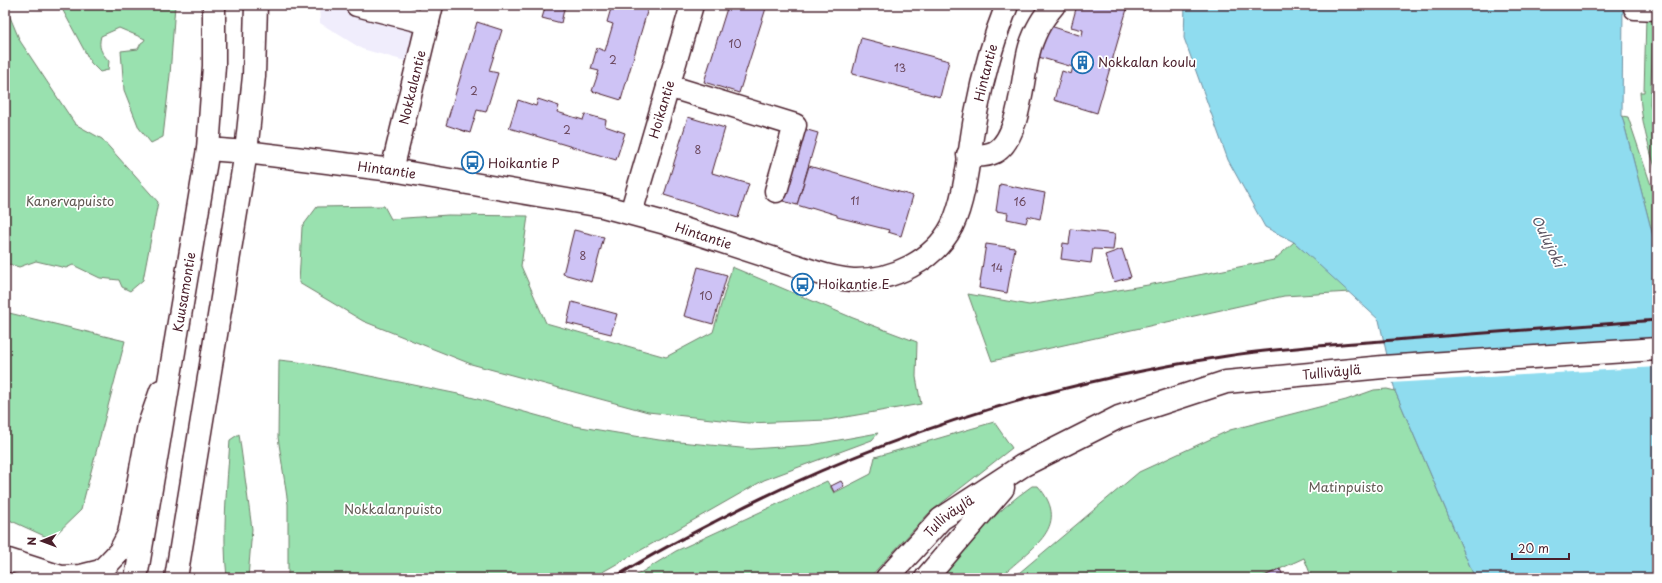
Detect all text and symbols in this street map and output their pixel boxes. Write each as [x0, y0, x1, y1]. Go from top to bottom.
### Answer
house number: 10 [729, 35, 741, 52]
street label: Hintantie [969, 41, 1002, 103]
street label: Nokkalantie [393, 48, 430, 127]
building icon: Nokkalan koulu [1070, 49, 1096, 75]
house number: 2 [609, 51, 617, 68]
place label: Nokkalan koulu [1098, 52, 1196, 71]
house number: 13 [894, 59, 906, 76]
street label: Hoikantie [643, 78, 678, 141]
house number: 2 [470, 82, 478, 99]
house number: 2 [563, 121, 571, 138]
house number: 8 [695, 141, 702, 158]
bus stop icon: Hoikantie P [460, 150, 486, 176]
place label: Hoikantie P [488, 153, 560, 172]
street label: Hintantie [356, 156, 418, 183]
park label: Kanervapuisto [26, 191, 114, 210]
house number: 11 [850, 192, 860, 209]
house number: 16 [1014, 193, 1027, 210]
water label: Oulujoki [1527, 211, 1571, 272]
street label: Hintantie [673, 217, 735, 253]
house number: 8 [580, 247, 587, 264]
street label: Kuusamontie [167, 250, 200, 333]
house number: 14 [991, 259, 1003, 276]
bus stop icon: Hoikantie E [789, 271, 815, 297]
place label: Hoikantie E [818, 274, 890, 293]
house number: 10 [700, 287, 712, 304]
street label: Tulliväylä [1301, 359, 1363, 384]
park label: Matinpuisto [1309, 477, 1383, 496]
street label: Tulliväylä [919, 490, 978, 541]
park label: Nokkalanpuisto [344, 499, 442, 518]
north arrow [22, 521, 62, 561]
scale bar [1512, 535, 1569, 561]
text: N [23, 536, 40, 546]
text: 20 m [1518, 539, 1549, 557]

